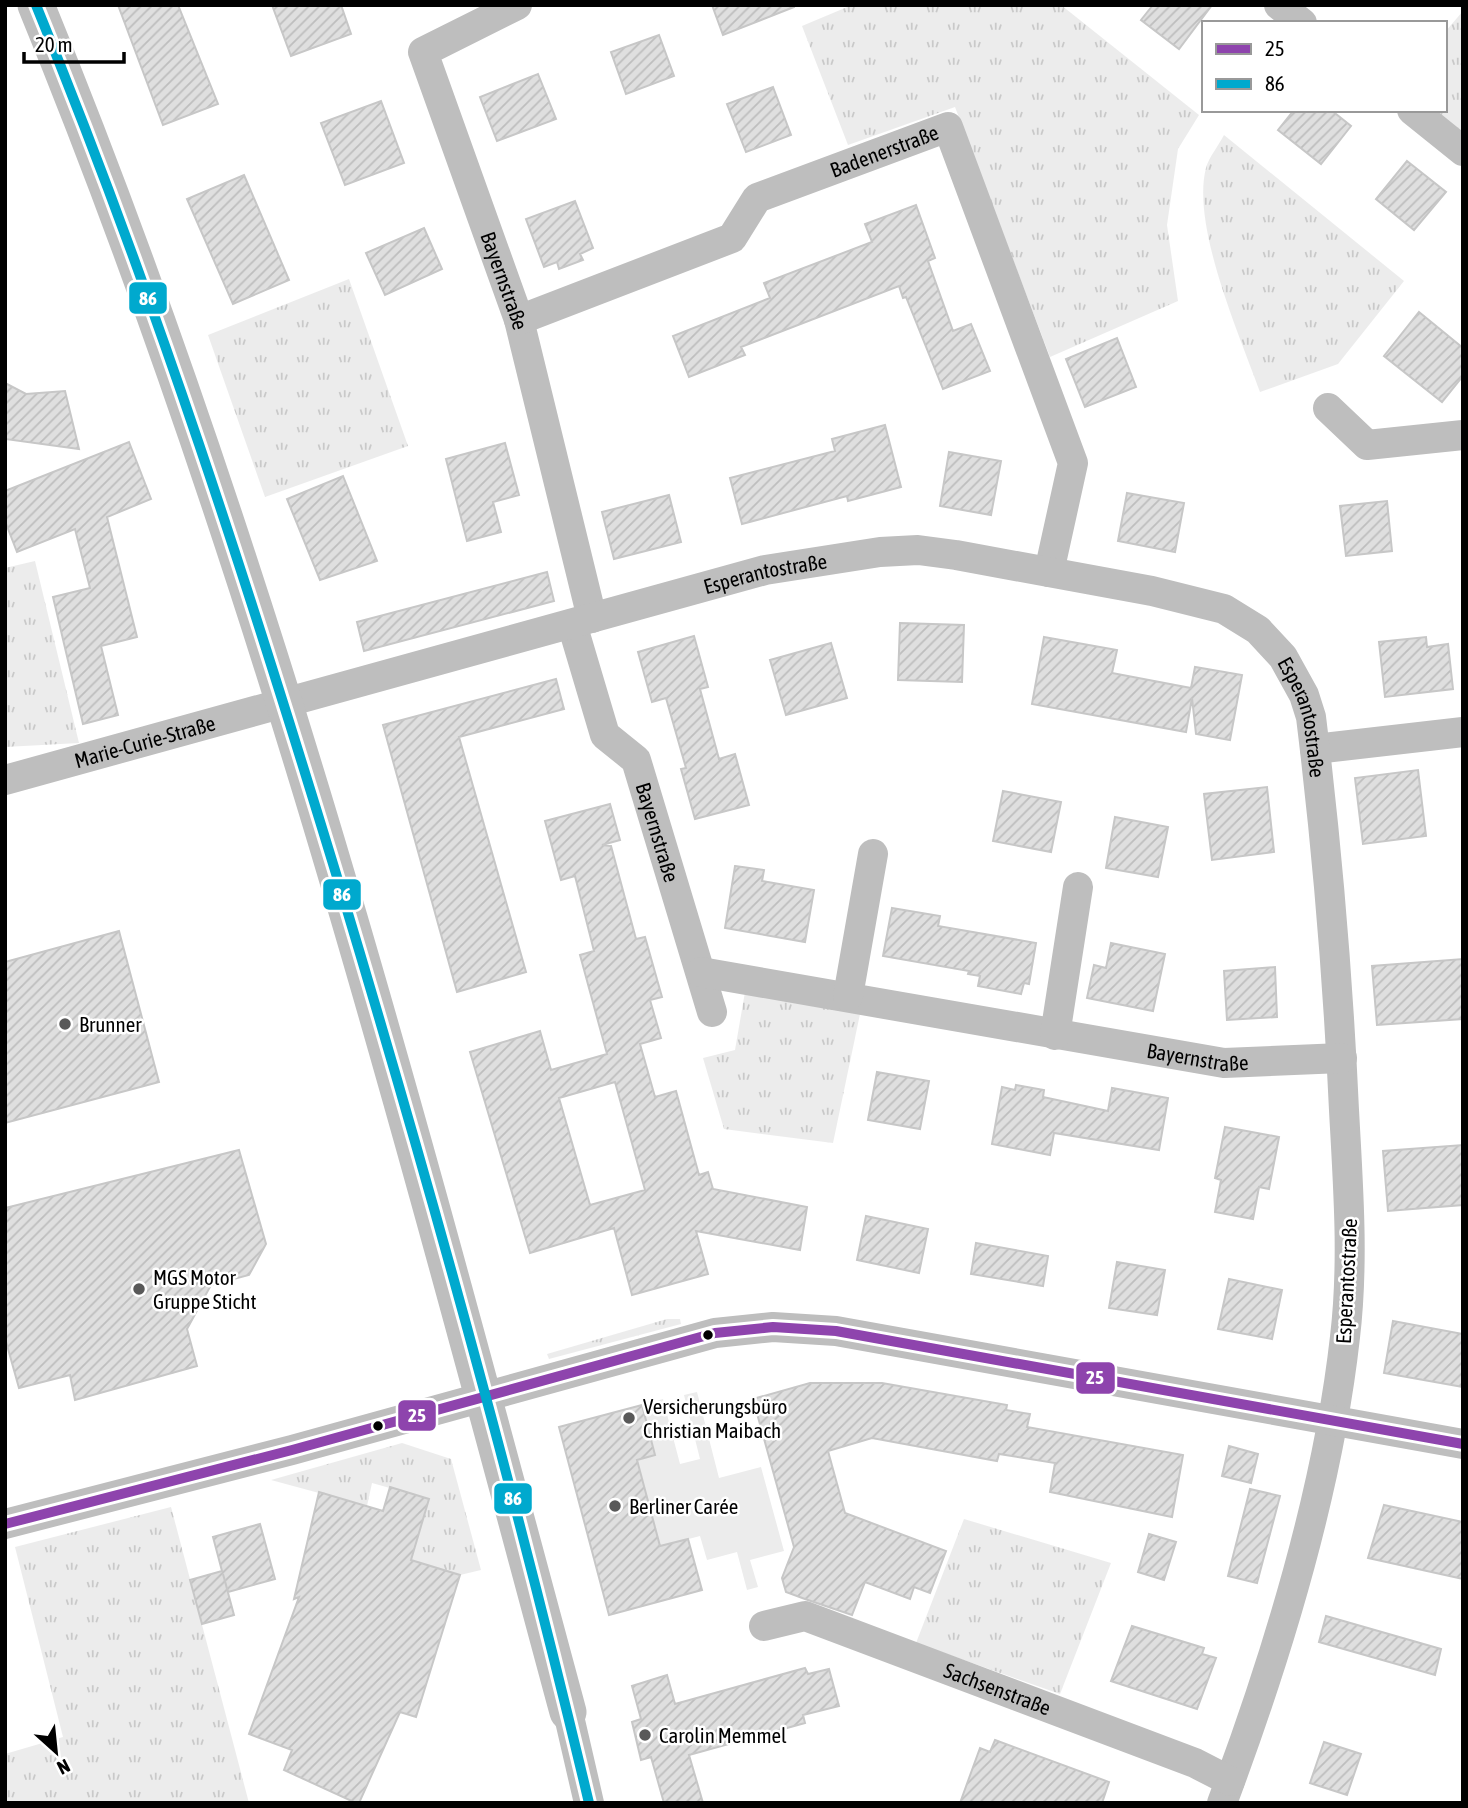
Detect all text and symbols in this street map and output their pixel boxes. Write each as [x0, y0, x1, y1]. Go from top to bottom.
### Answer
scale bar [24, 21, 124, 65]
legend [1202, 21, 1447, 112]
text: 20 m [35, 32, 73, 56]
text: 25 [1265, 36, 1285, 60]
text: 86 [1265, 71, 1285, 95]
street label: Badenerstraße [827, 120, 942, 182]
street label: Bayernstraße [476, 228, 533, 332]
line badge: 86 [128, 281, 168, 315]
text: 86 [139, 287, 157, 309]
street label: Esperantostraße [701, 548, 829, 598]
street label: Esperantostraße [1273, 653, 1330, 779]
street label: Marie-Curie-Straße [72, 711, 218, 772]
street label: Bayernstraße [631, 780, 684, 885]
line badge: 86 [322, 878, 362, 911]
text: 86 [333, 883, 351, 905]
place label: Brunner [79, 1012, 142, 1036]
marker: Brunner [57, 1016, 73, 1032]
street label: Bayernstraße [1145, 1038, 1249, 1075]
street label: Esperantostraße [1331, 1218, 1361, 1344]
place label: MGS Motor Gruppe Sticht [153, 1265, 257, 1313]
marker: MGS Motor Gruppe Sticht [131, 1281, 147, 1297]
unlabelled marker [701, 1328, 715, 1342]
line badge: 25 [1075, 1361, 1116, 1395]
text: 25 [1086, 1366, 1104, 1388]
place label: Versicherungsbüro Christian Maibach [643, 1394, 787, 1442]
line badge: 25 [397, 1399, 437, 1432]
text: 25 [408, 1404, 426, 1426]
marker: Versicherungsbüro Christian Maibach [621, 1410, 637, 1426]
unlabelled marker [371, 1419, 385, 1433]
line badge: 86 [493, 1482, 533, 1515]
text: 86 [504, 1487, 522, 1509]
place label: Berliner Carée [629, 1494, 738, 1518]
marker: Berliner Carée [607, 1498, 623, 1514]
street label: Sachsenstraße [941, 1658, 1054, 1720]
north arrow [21, 1717, 91, 1787]
place label: Carolin Memmel [659, 1723, 787, 1747]
marker: Carolin Memmel [637, 1727, 653, 1743]
text: N [54, 1755, 74, 1779]

